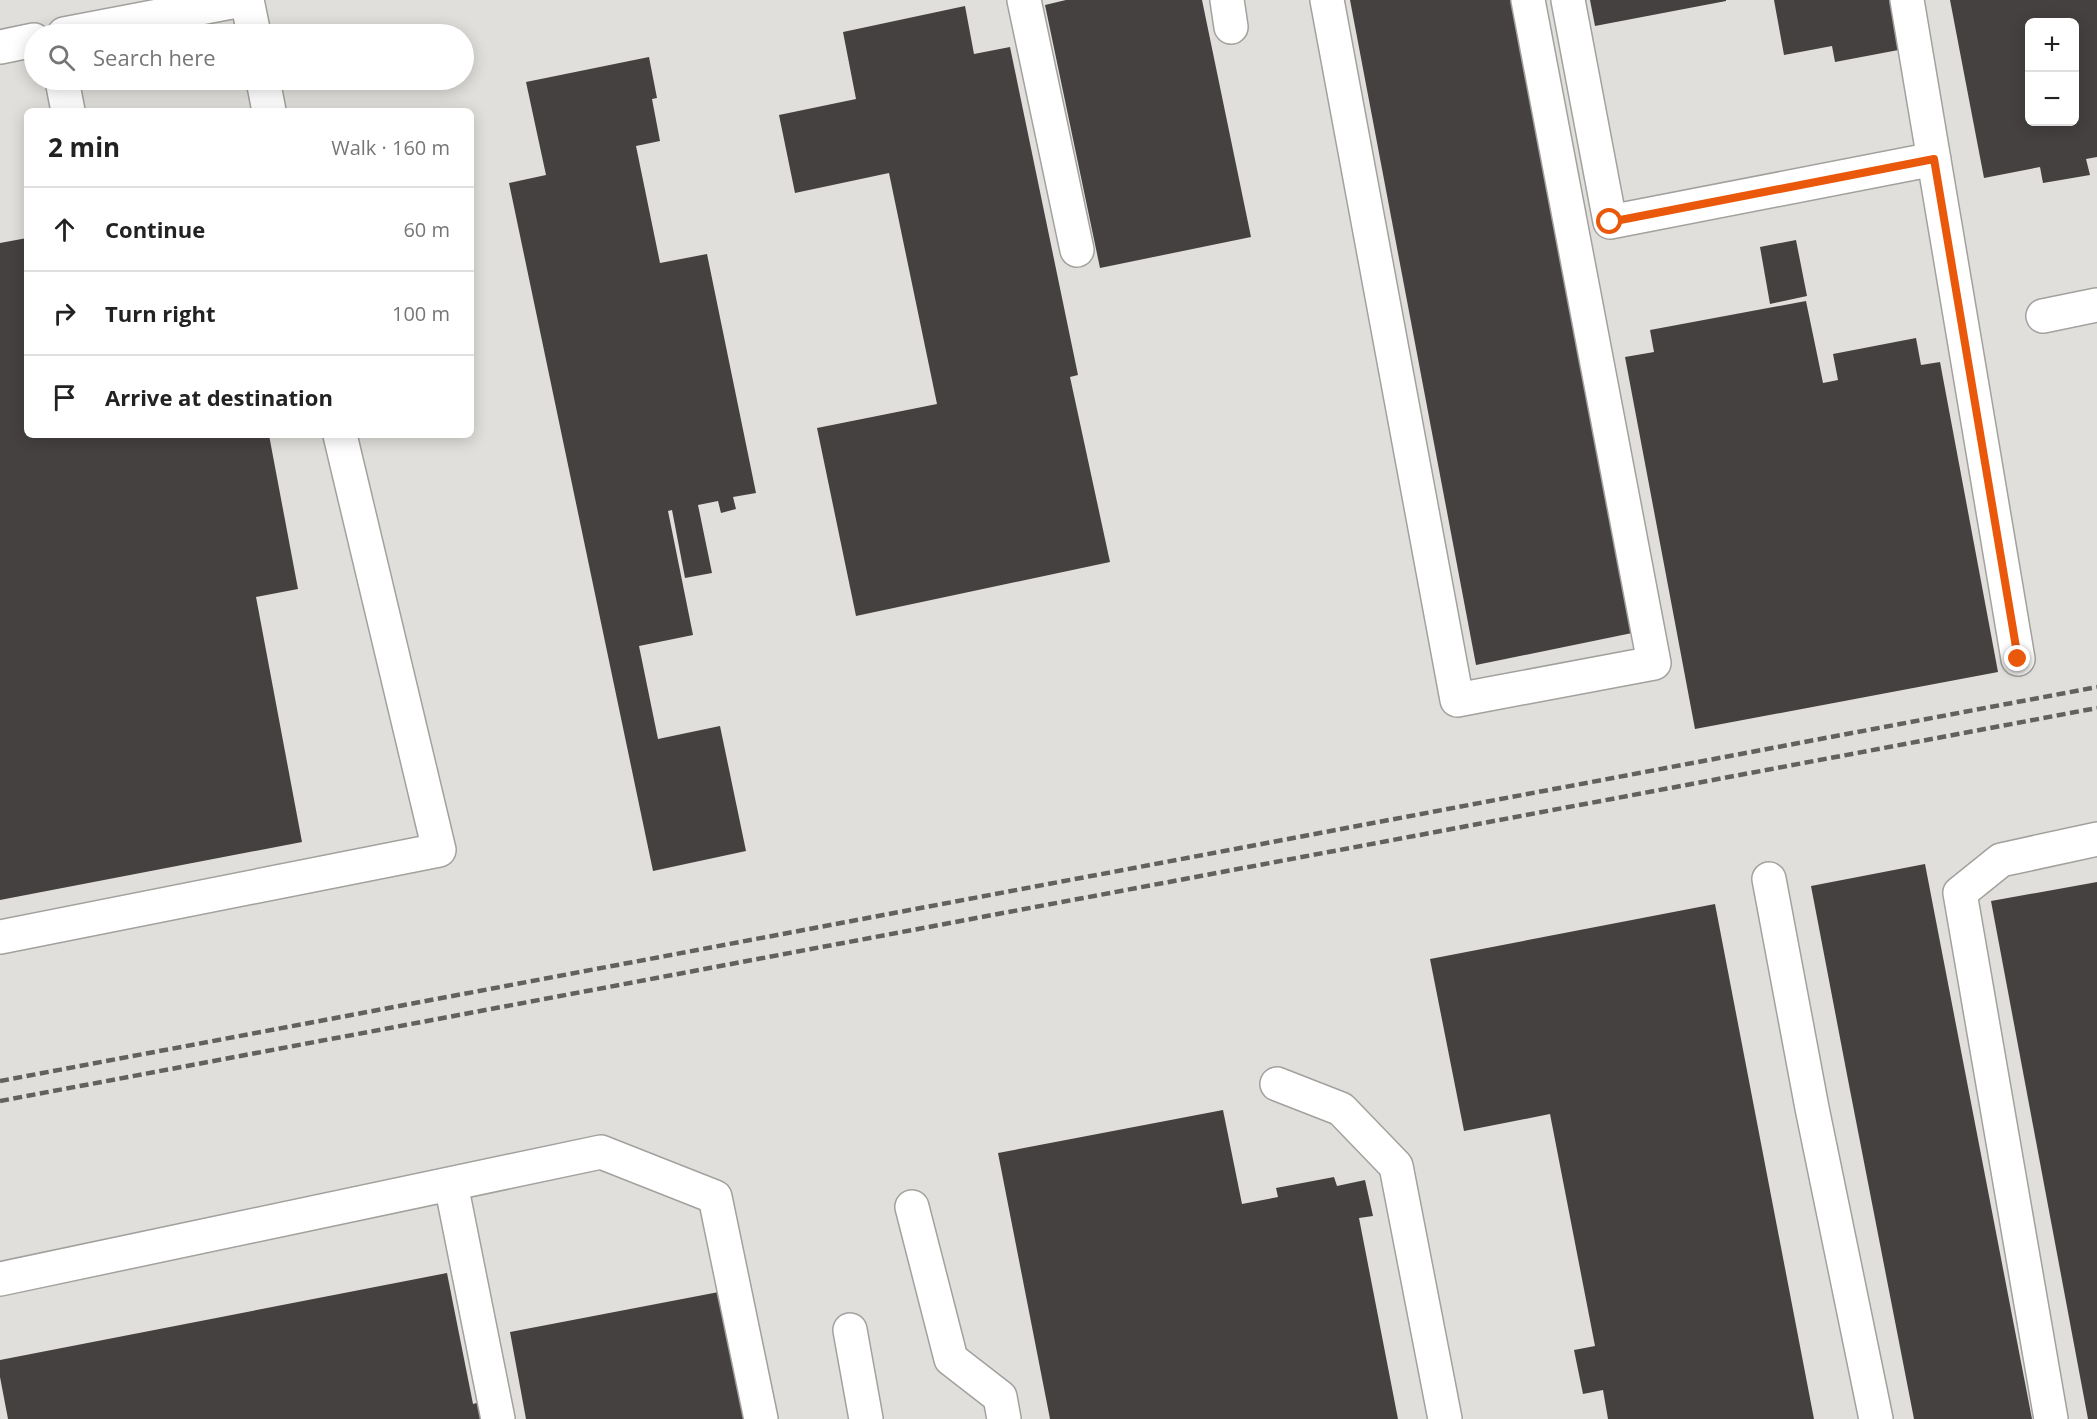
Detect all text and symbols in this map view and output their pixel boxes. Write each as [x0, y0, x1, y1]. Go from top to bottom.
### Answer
map controls [2025, 18, 2079, 126]
button: + [2025, 18, 2079, 72]
search box [24, 24, 474, 90]
icon: search [45, 41, 78, 74]
text: Search here [93, 42, 216, 72]
button: − [2025, 72, 2079, 126]
text: 2 min [48, 129, 120, 165]
text: Walk · 160 m [331, 134, 450, 161]
route start [1596, 208, 1622, 234]
icon: ahead [48, 213, 81, 246]
text: Continue [105, 214, 205, 244]
text: 60 m [403, 216, 450, 243]
icon: right [48, 297, 81, 330]
text: Turn right [105, 298, 216, 328]
text: 100 m [392, 300, 450, 327]
icon: arrive [48, 381, 81, 414]
text: Arrive at destination [105, 382, 333, 412]
route end [2004, 645, 2030, 671]

